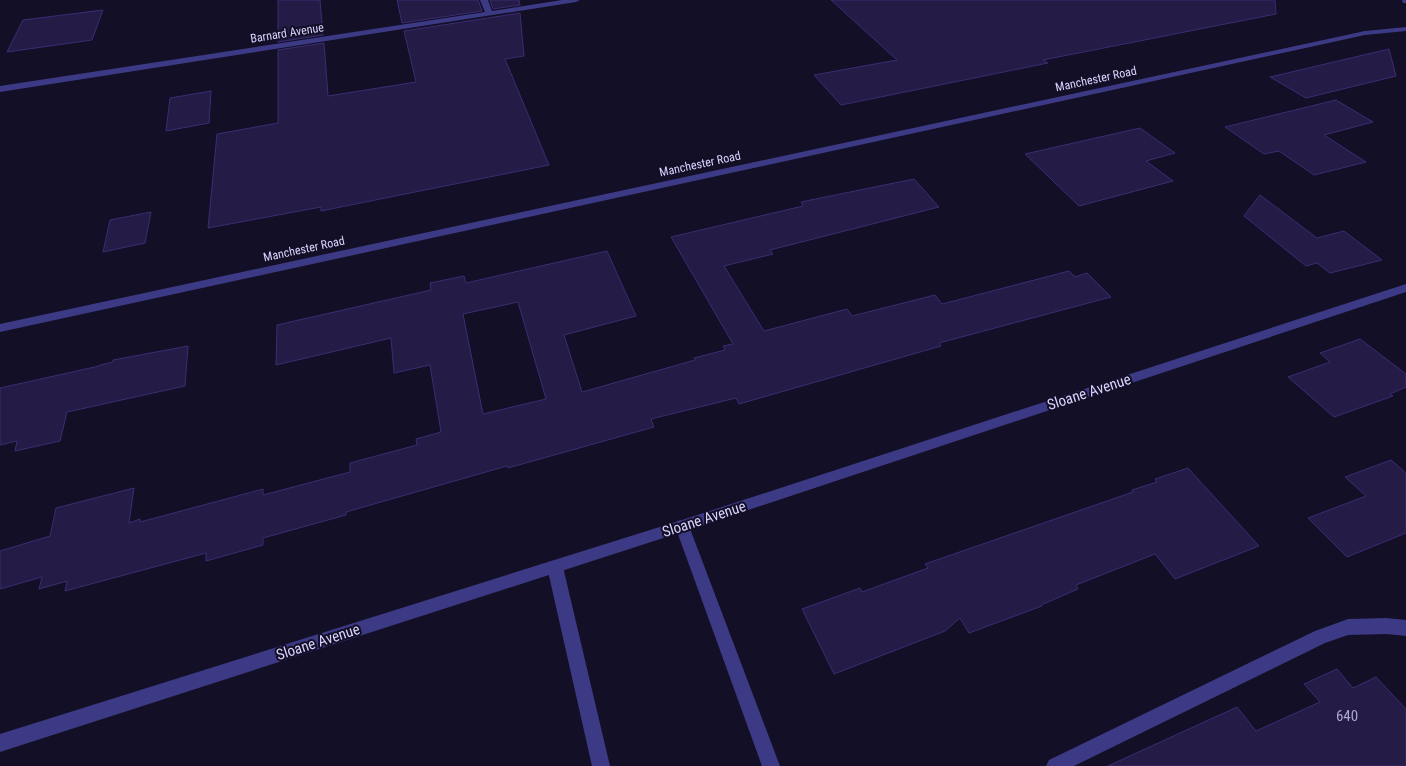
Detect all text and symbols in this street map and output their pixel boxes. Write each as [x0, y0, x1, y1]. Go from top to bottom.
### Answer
street label: Barnard Avenue [249, 20, 325, 46]
street label: Manchester Road [1054, 64, 1138, 94]
street label: Manchester Road [658, 149, 742, 179]
street label: Manchester Road [262, 234, 346, 264]
street label: Sloane Avenue [1045, 370, 1133, 414]
street label: Sloane Avenue [660, 497, 748, 541]
street label: Sloane Avenue [274, 620, 362, 664]
house number: 640 [1336, 707, 1358, 725]

